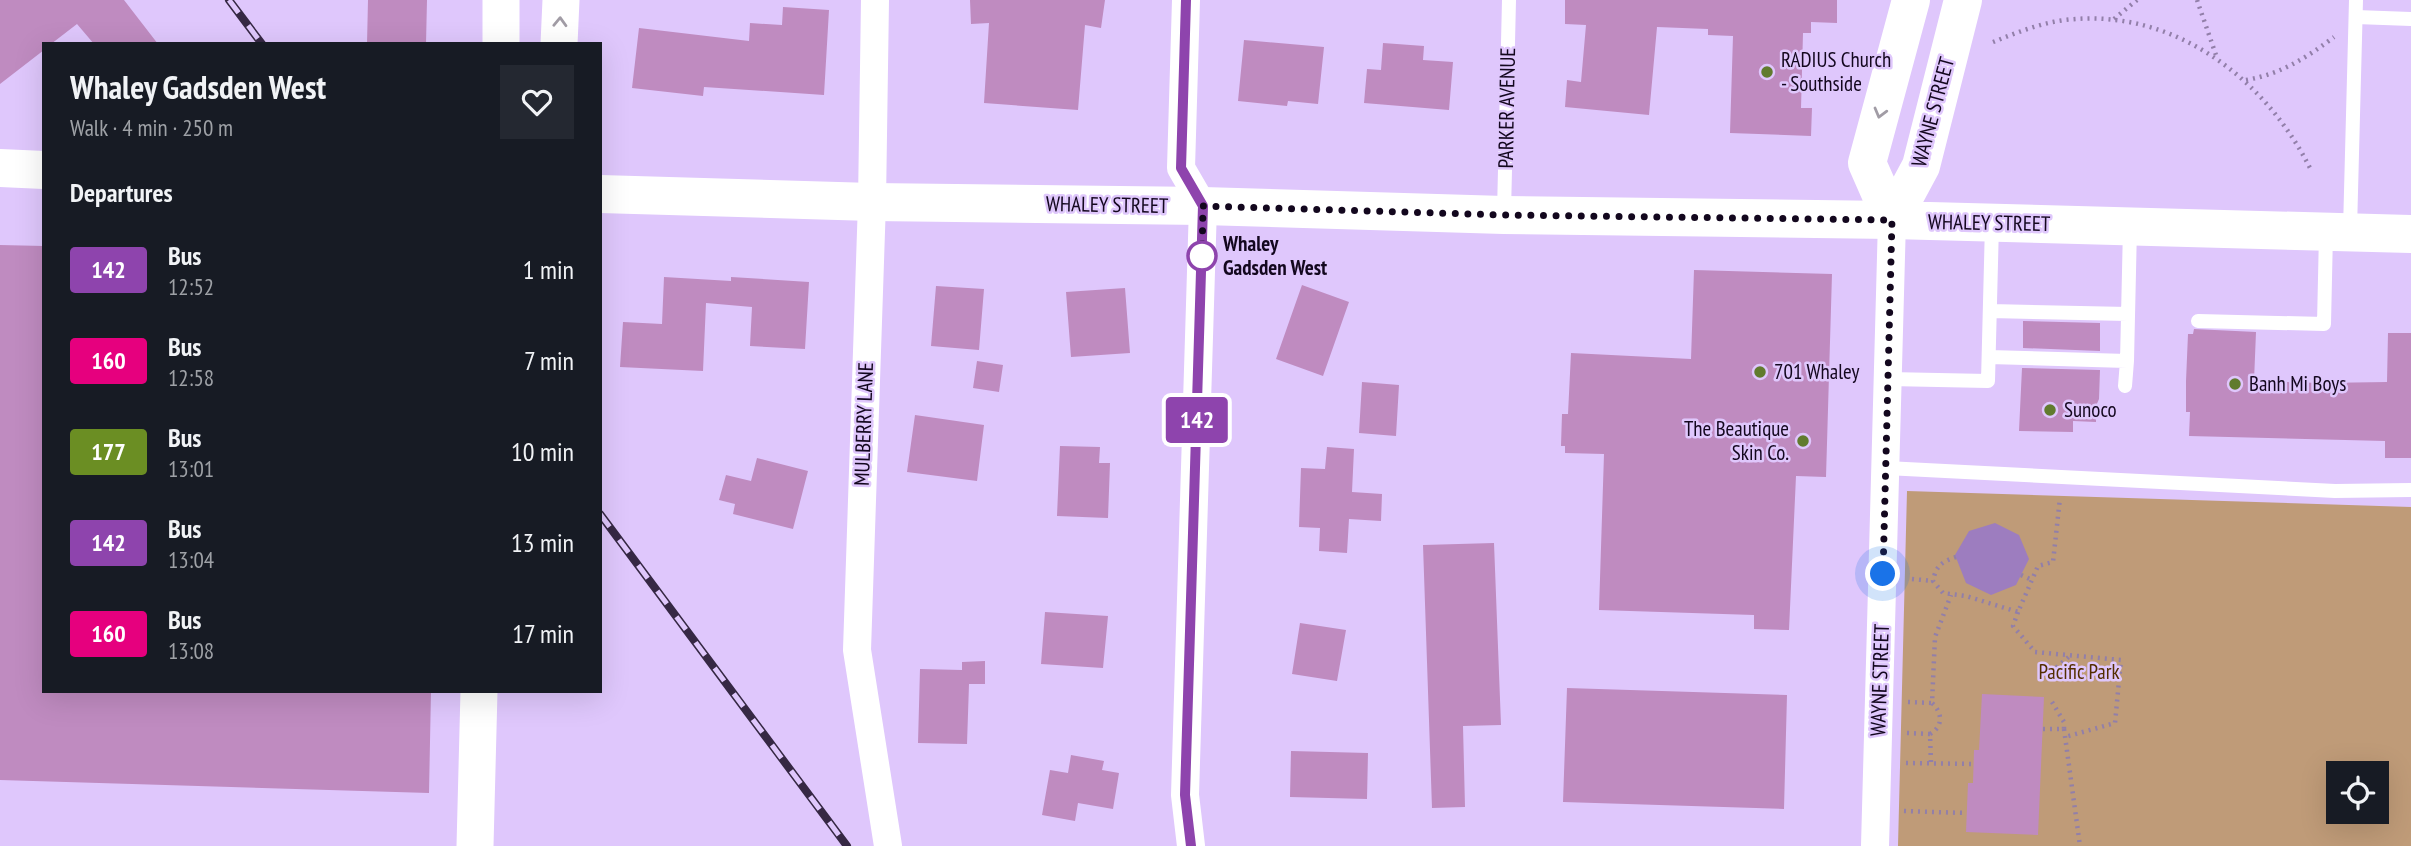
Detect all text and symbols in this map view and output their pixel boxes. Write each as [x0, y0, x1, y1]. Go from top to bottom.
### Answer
one-way arrow [552, 16, 567, 27]
place label: RADIUS Church - Southside [1781, 46, 1891, 97]
street label: PARKER AVENUE [1492, 47, 1521, 169]
street label: WAYNE STREET [1905, 53, 1960, 170]
marker: RADIUS Church - Southside [1759, 64, 1775, 80]
text: Whaley Gadsden West [70, 65, 326, 108]
button: heart [500, 65, 574, 139]
one-way arrow [1874, 107, 1888, 119]
text: Walk · 4 min · 250 m [70, 113, 233, 142]
text: Departures [70, 176, 173, 209]
street label: WHALEY STREET [1046, 190, 1169, 219]
street label: WHALEY STREET [1928, 208, 2051, 237]
place label: Whaley Gadsden West [1222, 230, 1327, 281]
text: Bus [168, 239, 201, 272]
marker: Whaley Gadsden West [1187, 241, 1217, 271]
text: 1 min [523, 253, 574, 286]
text: 142 [91, 254, 126, 285]
text: 12:52 [168, 272, 214, 301]
text: Bus [168, 330, 201, 363]
text: 7 min [524, 344, 574, 377]
text: 160 [91, 345, 126, 376]
place label: 701 Whaley [1774, 358, 1859, 385]
street label: MULBERRY LANE [848, 362, 879, 486]
text: 12:58 [168, 363, 214, 392]
marker: 701 Whaley [1752, 364, 1768, 380]
place label: Banh Mi Boys [2249, 370, 2346, 397]
marker: Banh Mi Boys [2227, 376, 2243, 392]
place label: Sunoco [2064, 396, 2117, 423]
line badge: 142 [1157, 397, 1237, 443]
marker: Sunoco [2042, 402, 2058, 418]
text: 142 [1180, 404, 1214, 435]
place label: The Beautique Skin Co. [1684, 415, 1789, 466]
text: Bus [168, 421, 201, 454]
marker: The Beautique Skin Co. [1795, 433, 1811, 449]
text: 10 min [511, 435, 574, 468]
text: 177 [91, 436, 126, 467]
text: 13:01 [168, 454, 214, 483]
text: Bus [168, 512, 201, 545]
text: 13 min [511, 526, 574, 559]
text: 142 [91, 527, 126, 558]
text: 13:04 [168, 545, 214, 574]
your location [1865, 556, 1900, 591]
text: Bus [168, 603, 201, 636]
text: 17 min [512, 617, 574, 650]
text: 160 [91, 618, 126, 649]
street label: WAYNE STREET [1864, 623, 1895, 737]
text: 13:08 [168, 636, 214, 665]
park label: Pacific Park [2038, 658, 2120, 685]
map controls [2326, 761, 2389, 824]
button: locate [2326, 761, 2389, 824]

